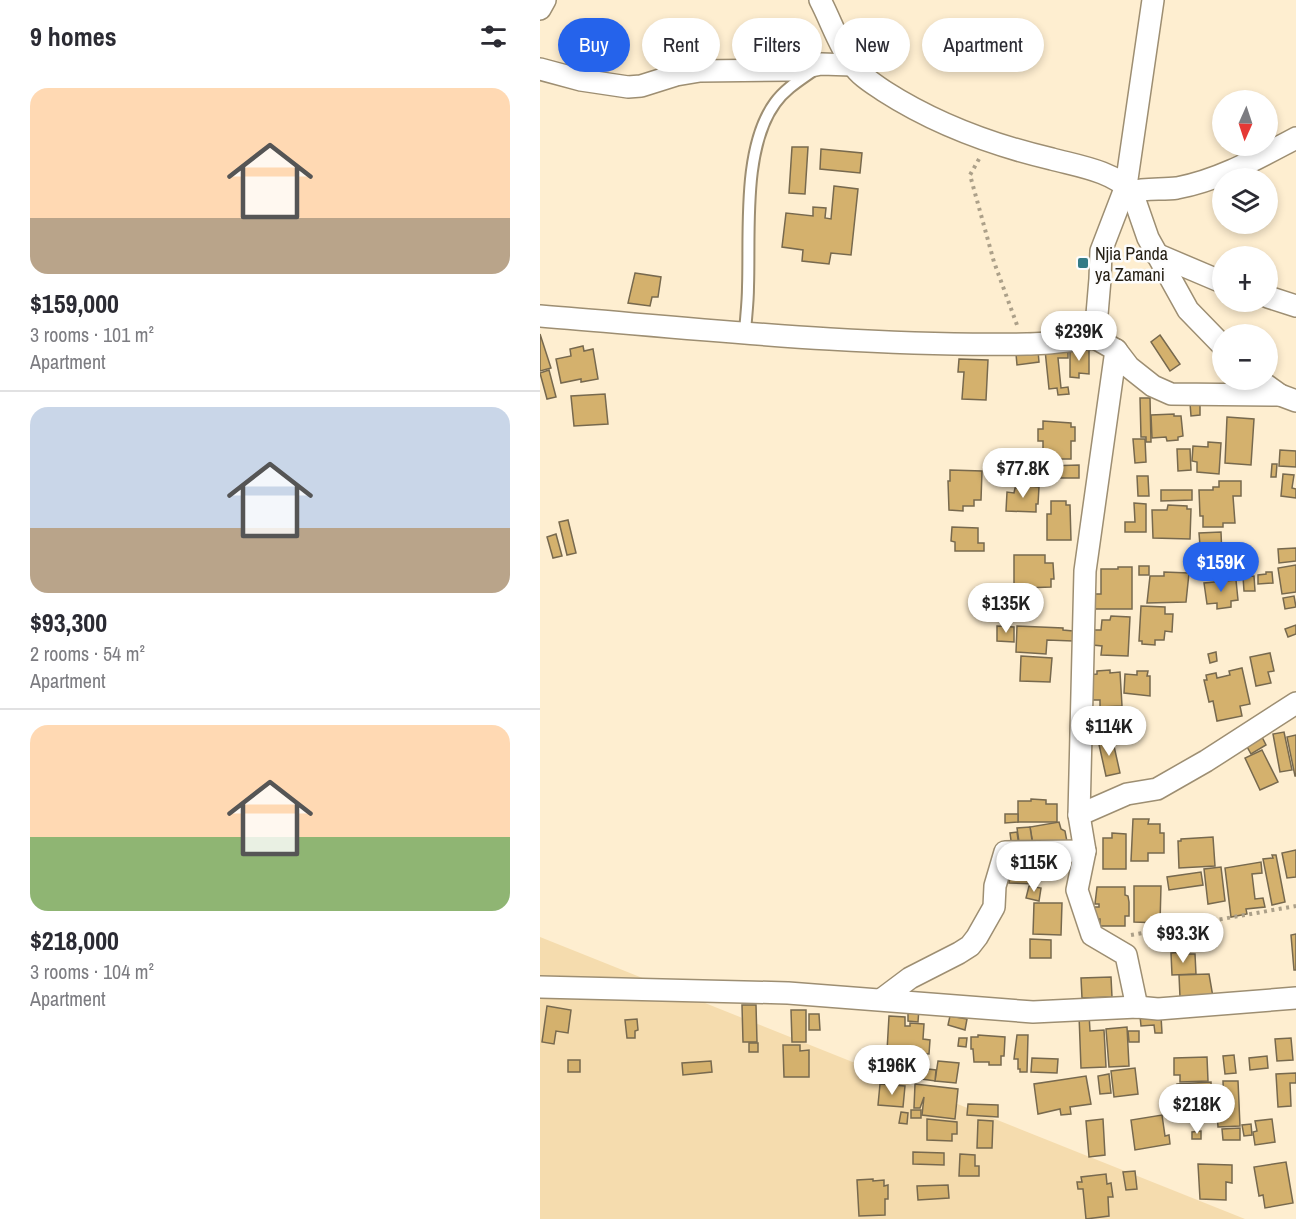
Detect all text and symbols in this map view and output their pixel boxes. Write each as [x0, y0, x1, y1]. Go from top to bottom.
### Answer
chip: Buy [558, 18, 630, 72]
chip: Rent [642, 18, 720, 72]
chip: Filters [732, 18, 822, 72]
chip: New [834, 18, 910, 72]
chip: Apartment [922, 18, 1044, 72]
text: 9 homes [30, 19, 117, 54]
icon: filters [477, 20, 510, 53]
north arrow [1212, 90, 1278, 156]
map controls [1212, 90, 1278, 390]
icon: home [216, 127, 324, 235]
button: layers [1212, 168, 1278, 234]
place label: Njia Panda ya Zamani [1095, 241, 1168, 287]
button: + [1212, 246, 1278, 312]
marker: Njia Panda ya Zamani [1076, 256, 1090, 270]
text: $159,000 [30, 286, 119, 321]
pin: $239K [1037, 311, 1121, 362]
text: $239K [1055, 317, 1103, 344]
text: 3 rooms · 101 m² [30, 321, 154, 348]
button: − [1212, 324, 1278, 390]
text: Apartment [30, 348, 106, 375]
icon: home [216, 446, 324, 554]
pin: $77.8K [974, 448, 1072, 499]
text: $77.8K [997, 454, 1049, 481]
pin: $159K [1179, 542, 1263, 593]
text: $159K [1197, 548, 1245, 575]
pin: $135K [964, 583, 1048, 634]
text: $135K [982, 589, 1030, 616]
text: $93,300 [30, 605, 107, 640]
text: 2 rooms · 54 m² [30, 640, 145, 667]
text: Apartment [30, 667, 106, 694]
pin: $114K [1067, 706, 1151, 757]
text: $114K [1085, 712, 1133, 739]
icon: home [216, 764, 324, 872]
pin: $115K [992, 842, 1076, 893]
text: $115K [1010, 848, 1058, 875]
pin: $93.3K [1134, 913, 1232, 964]
text: $93.3K [1157, 919, 1209, 946]
text: $218,000 [30, 923, 119, 958]
text: 3 rooms · 104 m² [30, 958, 154, 985]
text: Apartment [30, 985, 106, 1012]
pin: $196K [850, 1045, 934, 1096]
text: $196K [868, 1051, 916, 1078]
pin: $218K [1155, 1084, 1239, 1135]
text: $218K [1173, 1090, 1221, 1117]

